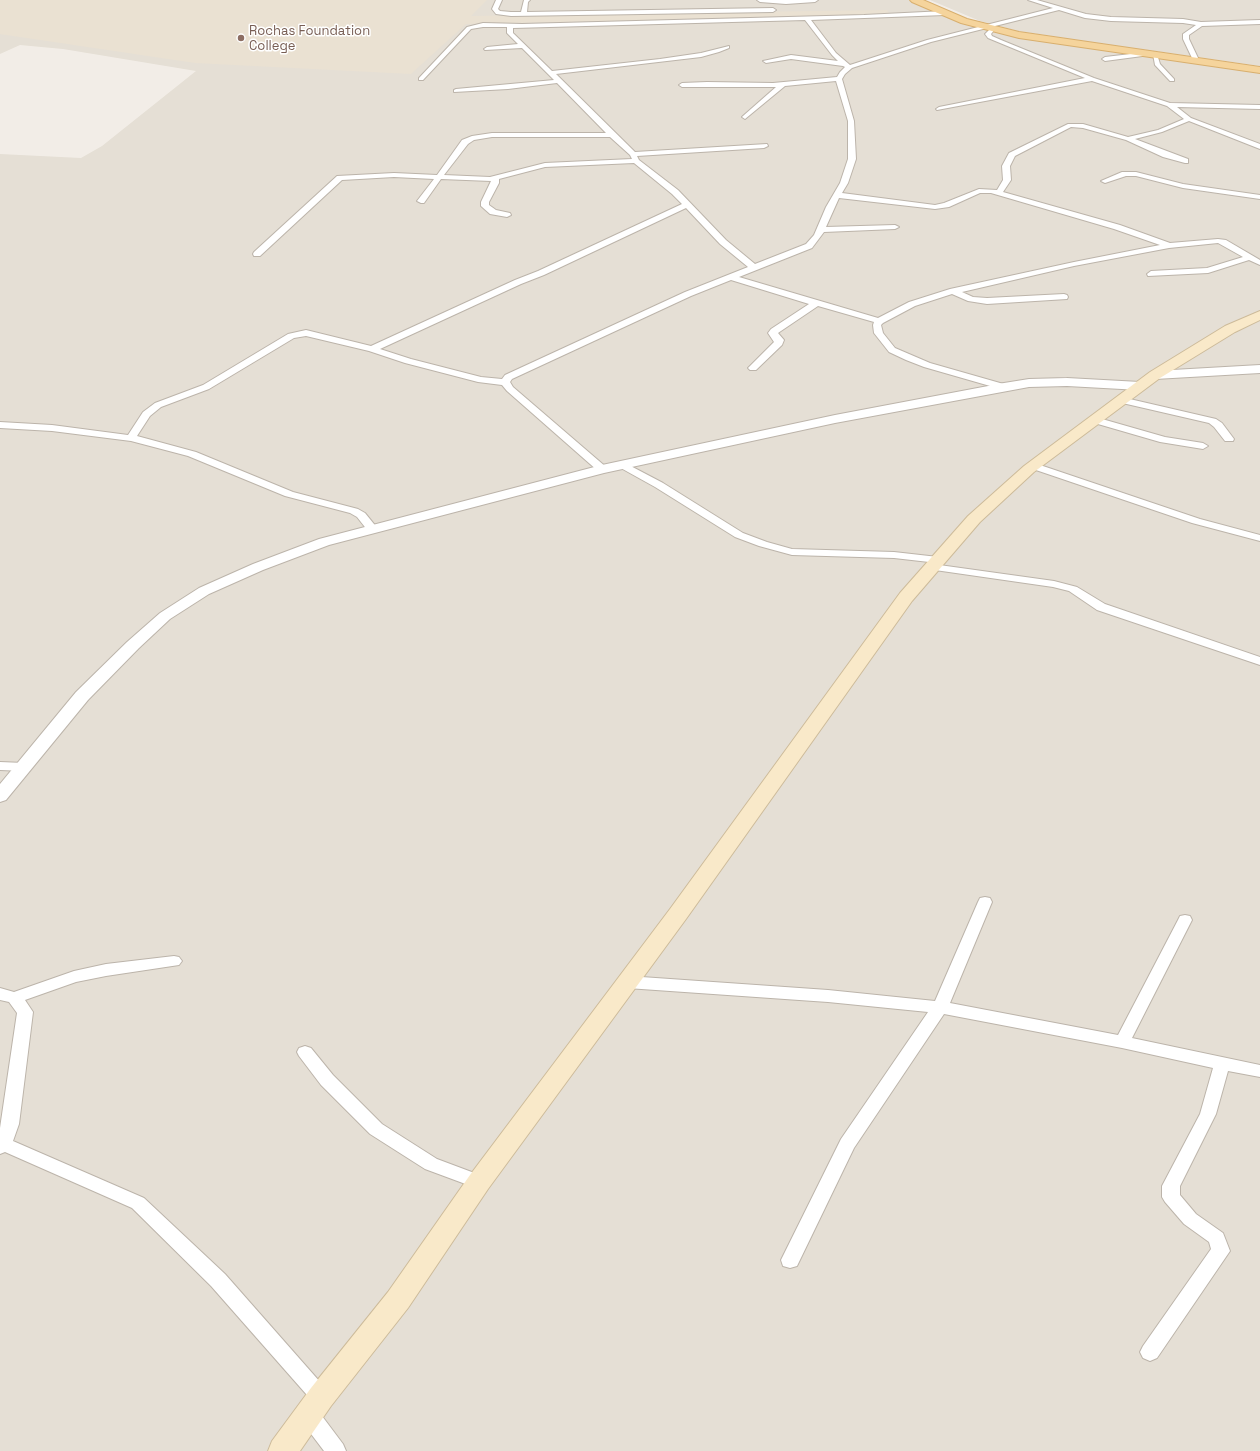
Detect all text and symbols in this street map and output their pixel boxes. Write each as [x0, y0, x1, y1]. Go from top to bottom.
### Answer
place label: Rochas Foundation College [249, 23, 370, 54]
marker: Rochas Foundation College [236, 33, 246, 43]

